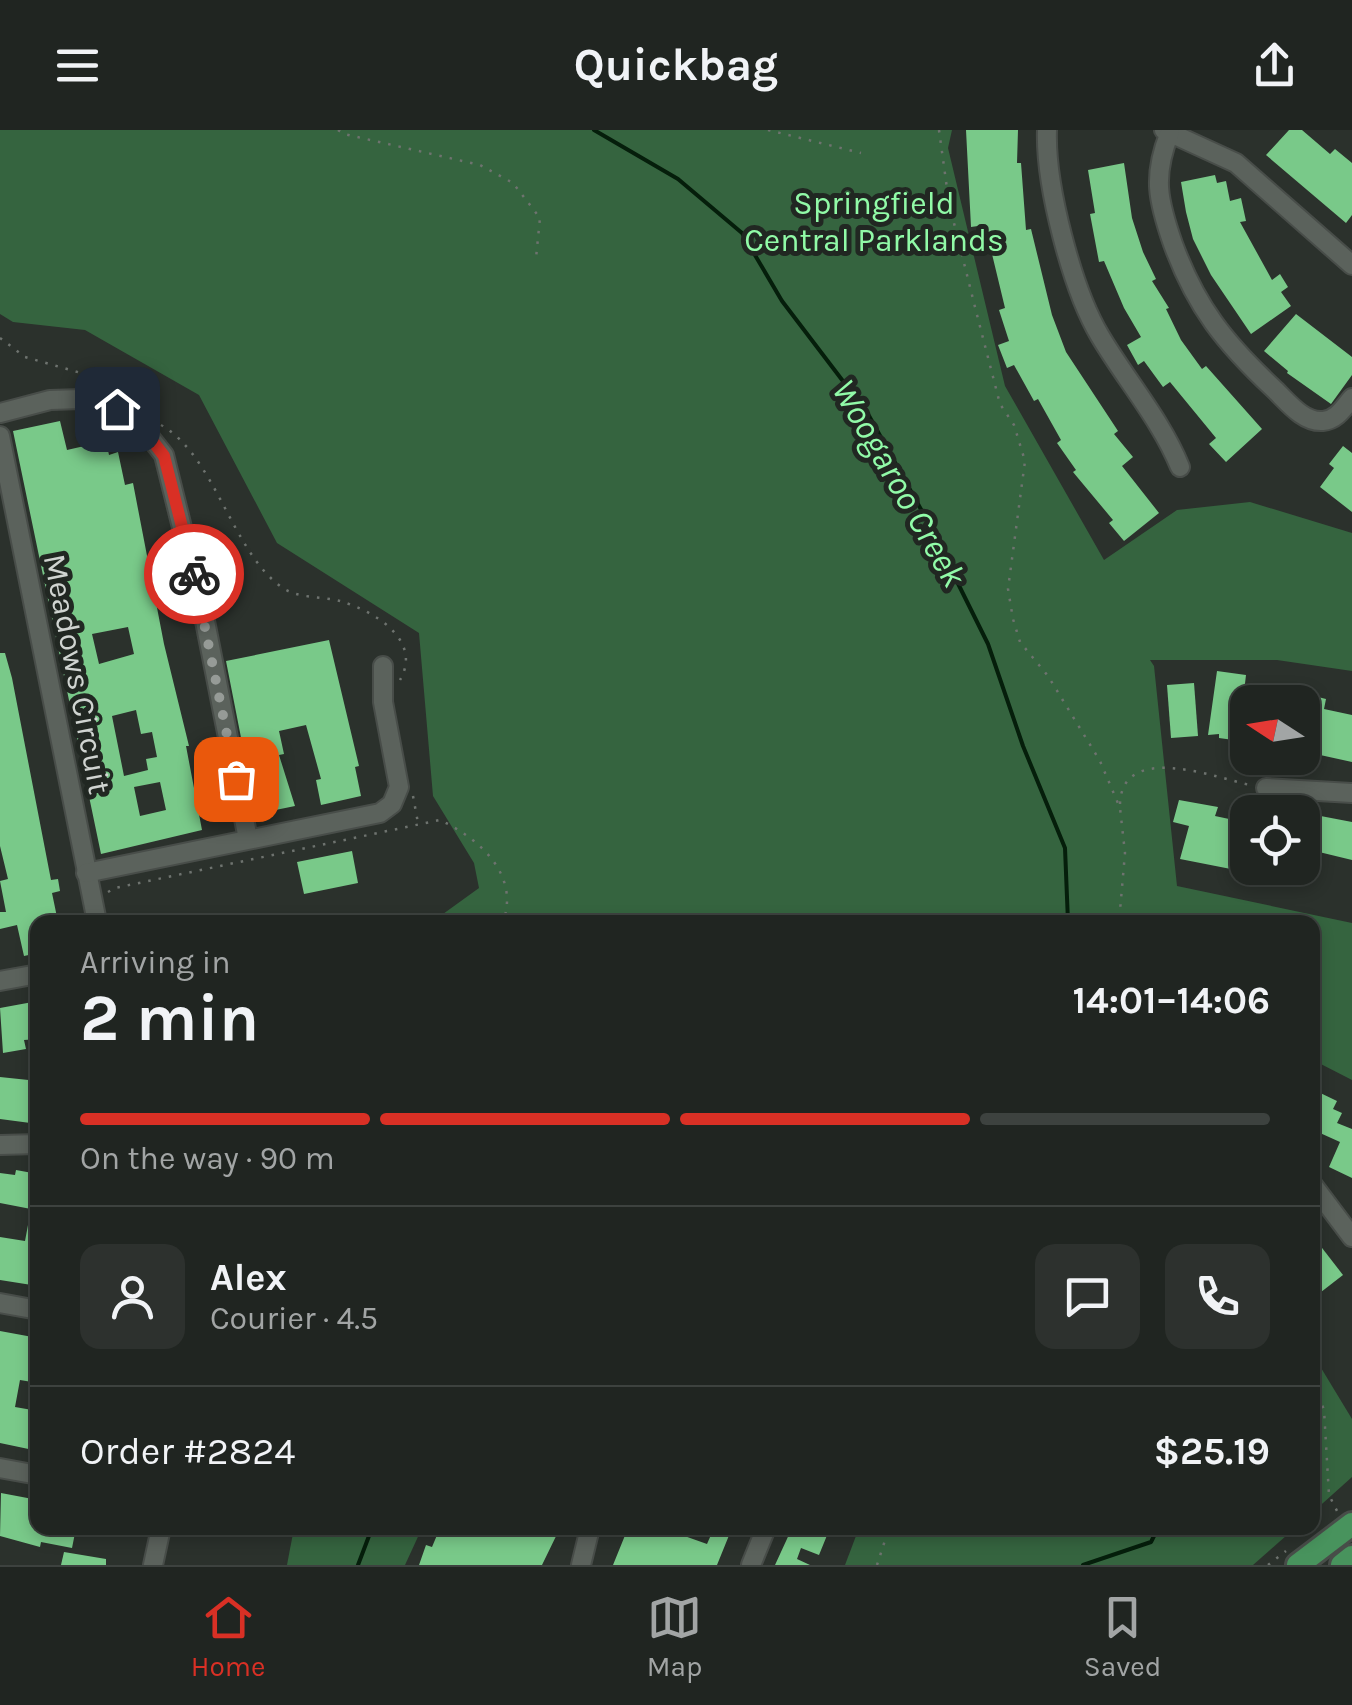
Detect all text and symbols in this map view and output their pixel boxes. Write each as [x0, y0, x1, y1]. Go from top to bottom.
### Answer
icon: menu [50, 38, 105, 93]
icon: share [1247, 38, 1302, 93]
text: Quickbag [574, 39, 778, 91]
park label: Springfield Central Parklands [744, 185, 1004, 259]
pin [75, 367, 160, 452]
water label: Woogaroo Creek [823, 372, 975, 594]
icon: home [90, 382, 145, 437]
courier [144, 524, 244, 624]
icon: bike [167, 547, 222, 602]
street label: Meadows Circuit [36, 551, 118, 797]
north arrow [1230, 685, 1320, 775]
map controls [1230, 685, 1320, 885]
pin [194, 737, 279, 822]
icon: bag [209, 752, 264, 807]
button: locate [1230, 795, 1320, 885]
text: Arriving in [80, 944, 231, 981]
text: 14:01–14:06 [1073, 978, 1270, 1023]
text: 2 min [80, 980, 259, 1056]
text: On the way · 90 m [80, 1140, 335, 1177]
button: person [80, 1244, 185, 1349]
button: chat [1035, 1244, 1140, 1349]
button: phone [1165, 1244, 1270, 1349]
text: Alex [210, 1255, 287, 1300]
text: Courier · 4.5 [210, 1300, 378, 1337]
text: Order #2824 [80, 1429, 295, 1474]
text: $25.19 [1154, 1429, 1270, 1474]
tab: Home [191, 1590, 265, 1683]
tab: Map [647, 1590, 702, 1683]
tab: Saved [1084, 1590, 1161, 1683]

